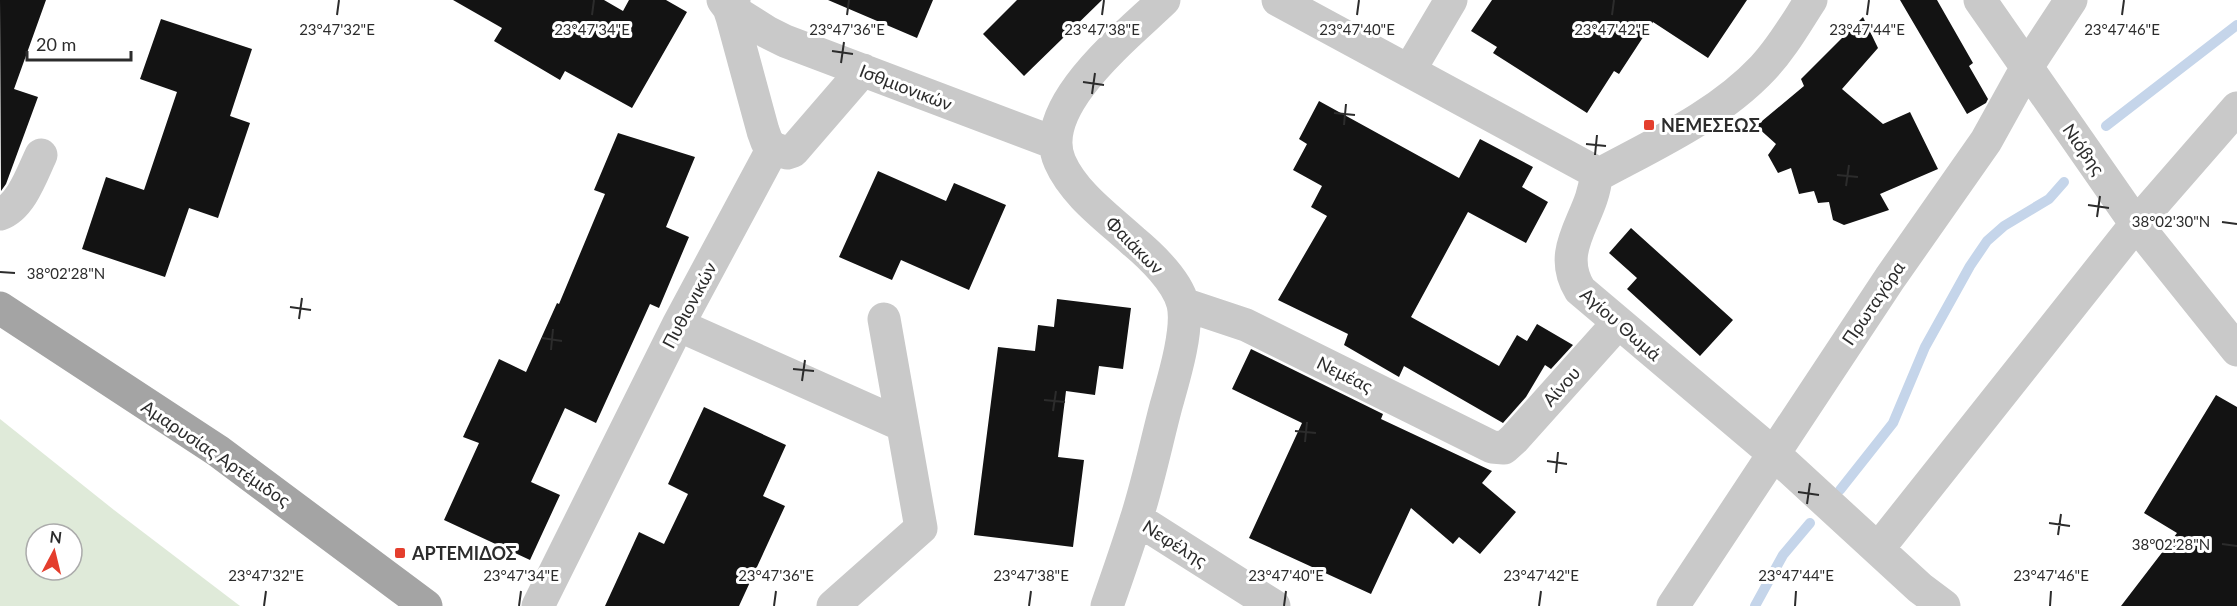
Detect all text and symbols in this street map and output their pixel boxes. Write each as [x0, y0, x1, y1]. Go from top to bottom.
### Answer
text: 23°47'32"E [299, 20, 375, 38]
text: 23°47'34"E [554, 20, 630, 38]
text: 23°47'36"E [809, 20, 885, 38]
text: 23°47'38"E [1064, 20, 1140, 38]
text: 23°47'40"E [1319, 20, 1395, 38]
text: 23°47'42"E [1574, 20, 1650, 38]
text: 23°47'44"E [1829, 20, 1905, 38]
text: 23°47'46"E [2084, 20, 2160, 38]
scale bar [27, 24, 130, 62]
text: 20 m [36, 33, 76, 55]
street label: Ισθμιονικών [857, 59, 955, 115]
place label: ΝΕΜΕΣΕΩΣ [1661, 114, 1760, 136]
marker: ΝΕΜΕΣΕΩΣ [1642, 118, 1656, 132]
street label: Νιόβης [2059, 119, 2110, 179]
street label: Φαιάκων [1102, 212, 1168, 278]
text: 38°02'30"N [2132, 212, 2210, 230]
street label: Πρωταγόρα [1837, 257, 1909, 349]
street label: Πυθιονικών [657, 258, 721, 352]
text: 38°02'28"N [27, 264, 105, 282]
street label: Αγίου Θωμά [1576, 283, 1666, 365]
street label: Νεμέας [1313, 351, 1377, 397]
street label: Αίνου [1538, 362, 1584, 410]
street label: Αμαρυσίας Αρτέμιδος [138, 395, 295, 511]
street label: Νεφέλης [1139, 515, 1212, 572]
north arrow [24, 522, 84, 582]
text: N [49, 526, 63, 547]
text: 38°02'28"N [2132, 535, 2210, 553]
place label: ΑΡΤΕΜΙΔΟΣ [411, 542, 517, 564]
marker: ΑΡΤΕΜΙΔΟΣ [393, 546, 407, 560]
text: 23°47'32"E [228, 566, 304, 584]
text: 23°47'34"E [483, 566, 559, 584]
text: 23°47'36"E [738, 566, 814, 584]
text: 23°47'38"E [993, 566, 1069, 584]
text: 23°47'40"E [1248, 566, 1324, 584]
text: 23°47'42"E [1503, 566, 1579, 584]
text: 23°47'44"E [1758, 566, 1834, 584]
text: 23°47'46"E [2013, 566, 2089, 584]

